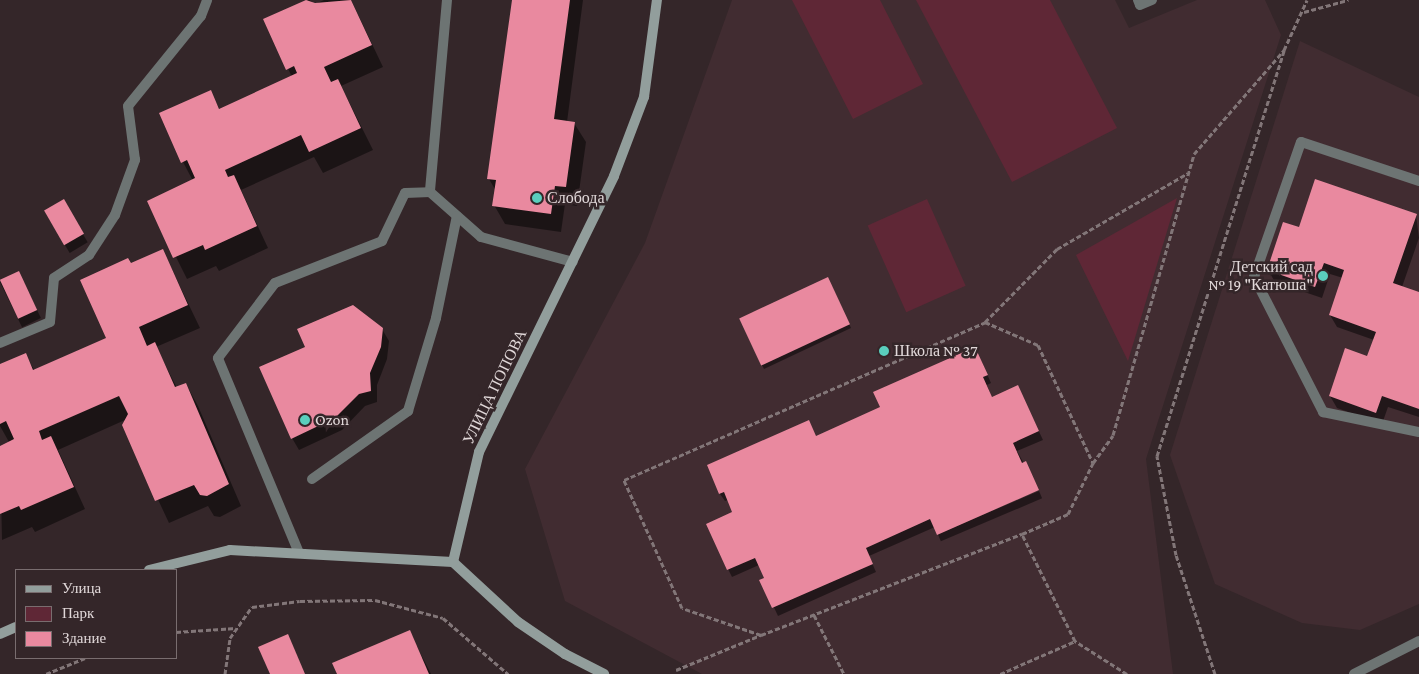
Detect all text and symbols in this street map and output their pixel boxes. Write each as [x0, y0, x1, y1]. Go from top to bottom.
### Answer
place label: Слобода [547, 188, 605, 208]
marker: Слобода [531, 192, 543, 204]
place label: Детский сад № 19 "Катюша" [1208, 257, 1313, 295]
marker: Детский сад № 19 "Катюша" [1317, 270, 1329, 282]
street label: УЛИЦА ПОПОВА [459, 326, 531, 448]
place label: Школа № 37 [894, 341, 978, 361]
marker: Школа № 37 [878, 345, 890, 357]
place label: Ozon [315, 410, 349, 430]
marker: Ozon [299, 414, 311, 426]
legend [15, 569, 178, 659]
text: Улица [62, 580, 101, 596]
text: Парк [62, 605, 94, 621]
text: Здание [62, 630, 106, 646]

